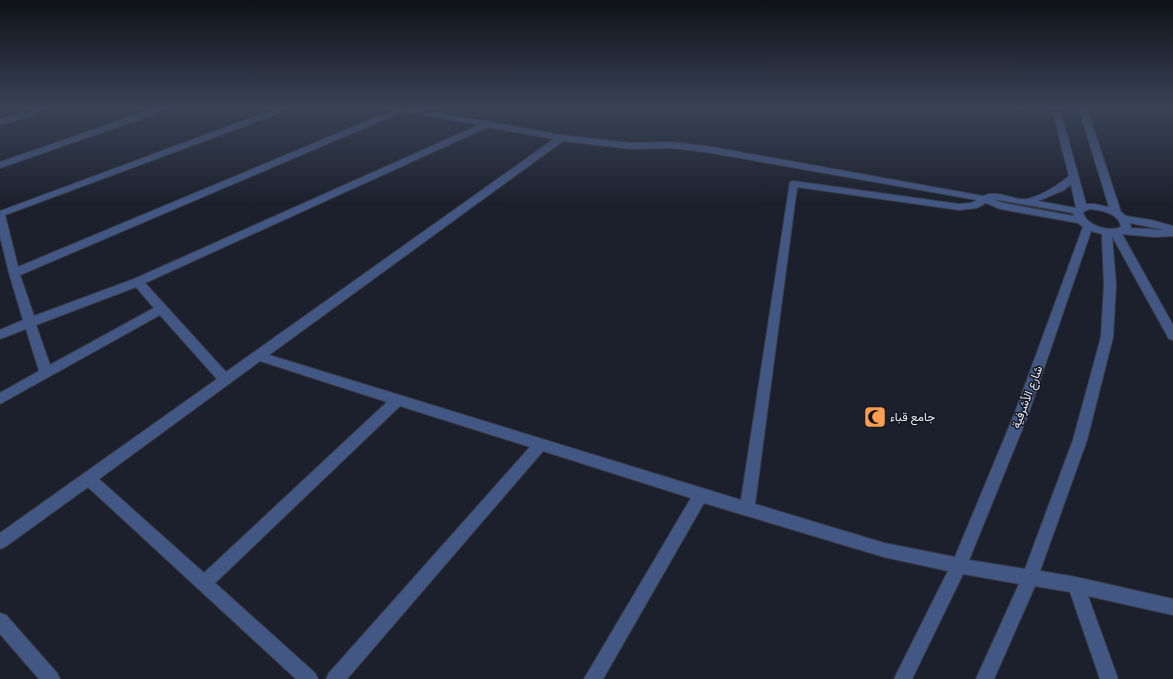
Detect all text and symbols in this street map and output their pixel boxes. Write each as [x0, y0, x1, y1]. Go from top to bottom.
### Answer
street label: شارع الأشرفية [1008, 363, 1047, 431]
mosque icon: جامع قباء [862, 404, 888, 430]
place label: جامع قباء [890, 409, 935, 426]

